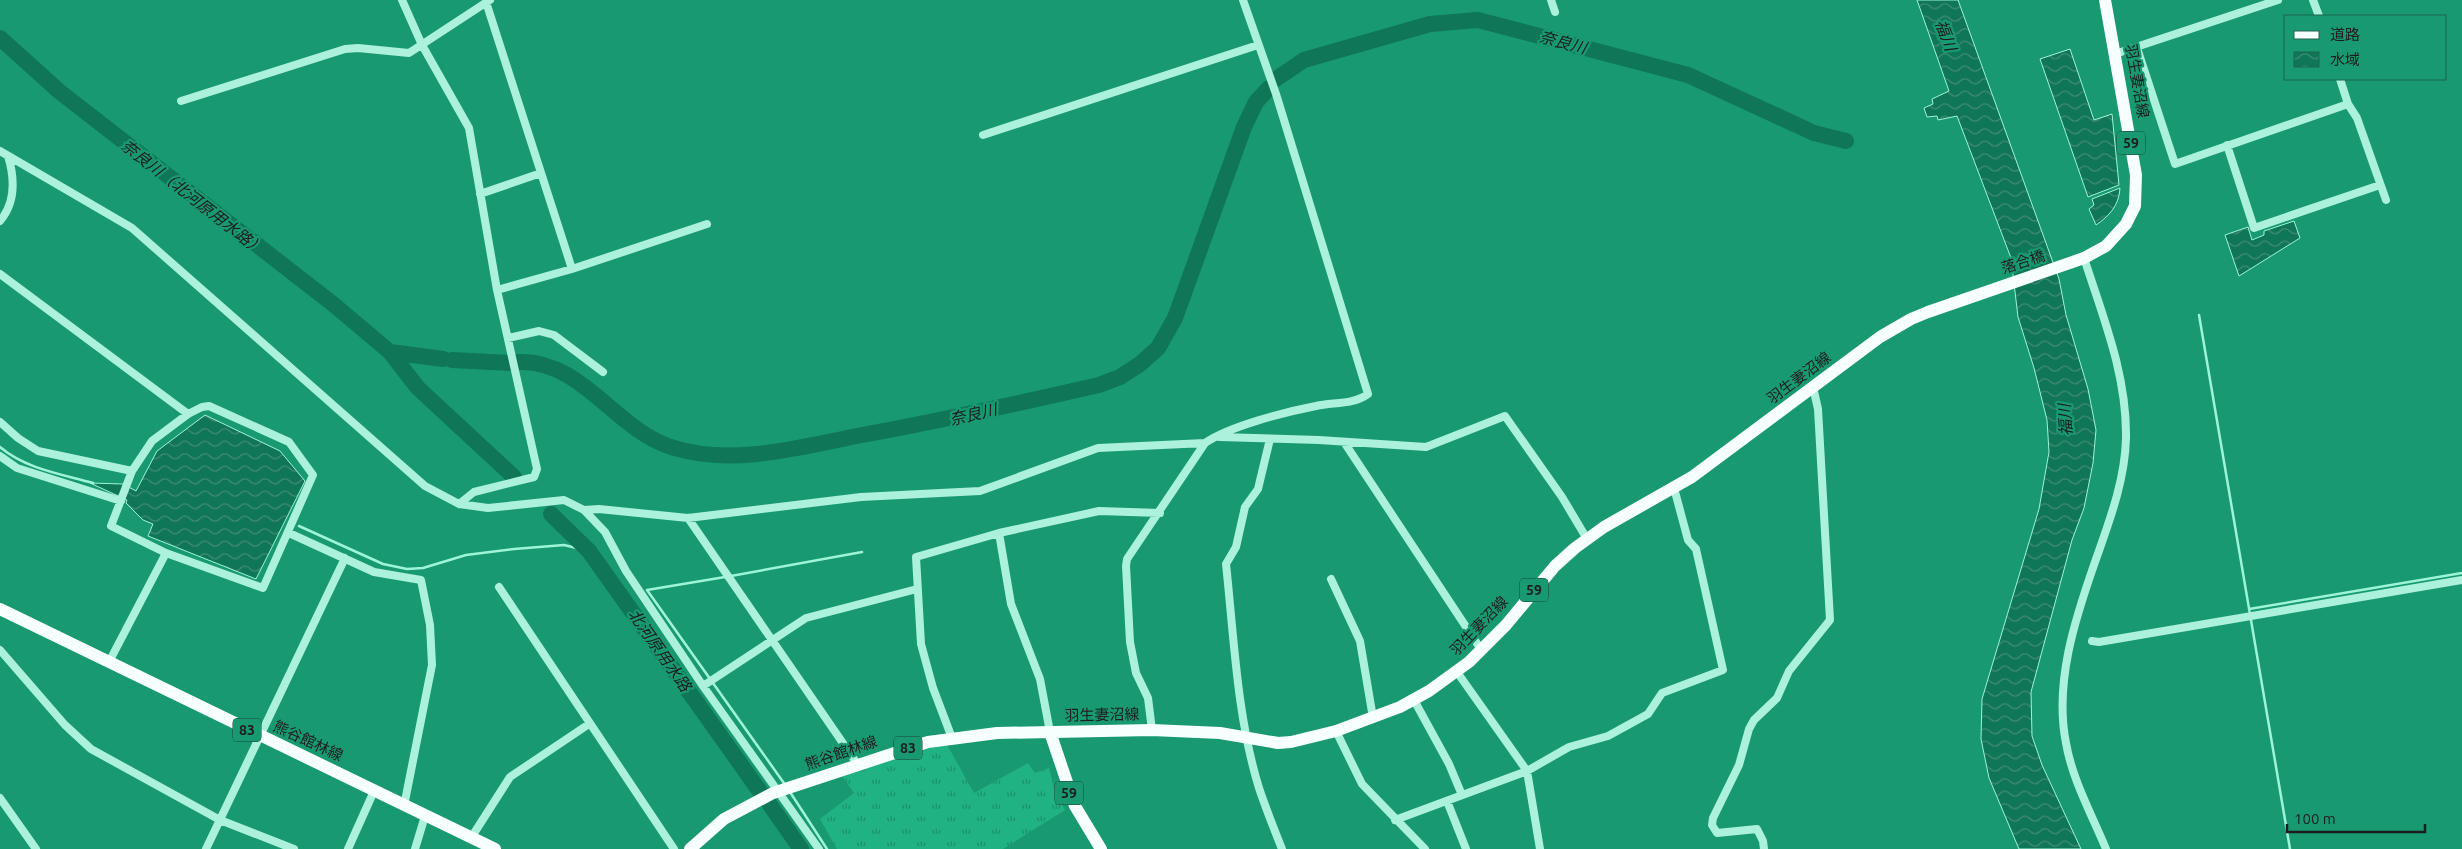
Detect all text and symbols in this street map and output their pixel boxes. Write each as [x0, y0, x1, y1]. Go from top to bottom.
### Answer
legend [2284, 15, 2447, 80]
water label: 福川 [1932, 17, 1961, 55]
text: 道路 [2330, 26, 2360, 43]
water label: 奈良川 [1537, 27, 1590, 57]
street label: 羽生妻沼線 [2123, 42, 2152, 119]
text: 水域 [2330, 51, 2360, 68]
road number: 59 [2117, 132, 2145, 154]
water label: 奈良川（北河原用水路） [118, 136, 268, 258]
street label: 落合橋 [1999, 246, 2047, 277]
street label: 羽生妻沼線 [1764, 348, 1834, 407]
water label: 奈良川 [948, 399, 1000, 428]
water label: 福川 [2055, 401, 2075, 437]
road number: 59 [1520, 578, 1548, 602]
street label: 羽生妻沼線 [1446, 593, 1511, 659]
water label: 北河原用水路 [625, 606, 696, 696]
street label: 羽生妻沼線 [1064, 705, 1140, 724]
street label: 熊谷館林線 [271, 717, 346, 764]
road number: 83 [233, 718, 261, 742]
street label: 熊谷館林線 [803, 732, 879, 773]
road number: 83 [894, 736, 922, 760]
road number: 59 [1055, 781, 1083, 804]
scale bar [2287, 802, 2424, 834]
text: 100 m [2294, 810, 2336, 827]

